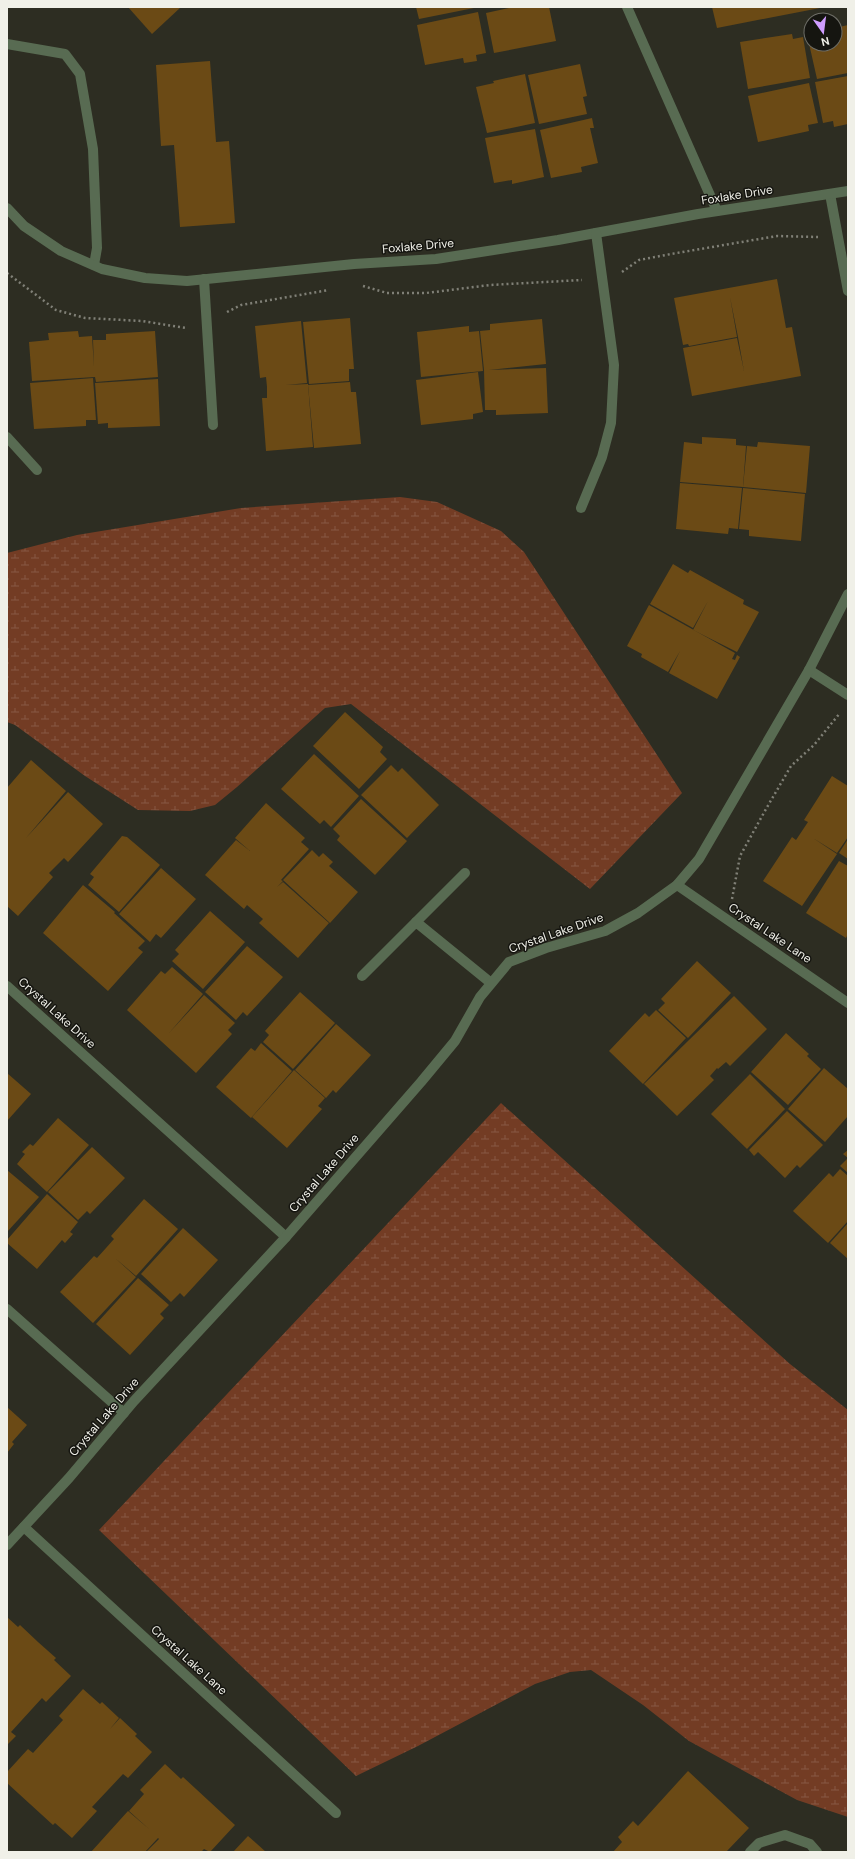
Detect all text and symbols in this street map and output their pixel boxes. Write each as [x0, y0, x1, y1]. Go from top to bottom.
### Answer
north arrow [803, 12, 843, 52]
text: N [820, 34, 831, 49]
street label: Foxlake Drive [700, 181, 774, 209]
street label: Foxlake Drive [381, 235, 455, 257]
street label: Crystal Lake Lane [725, 899, 815, 967]
street label: Crystal Lake Drive [507, 909, 606, 957]
street label: Crystal Lake Drive [15, 974, 99, 1052]
street label: Crystal Lake Drive [285, 1130, 363, 1216]
street label: Crystal Lake Drive [65, 1374, 143, 1460]
street label: Crystal Lake Lane [148, 1622, 231, 1699]

